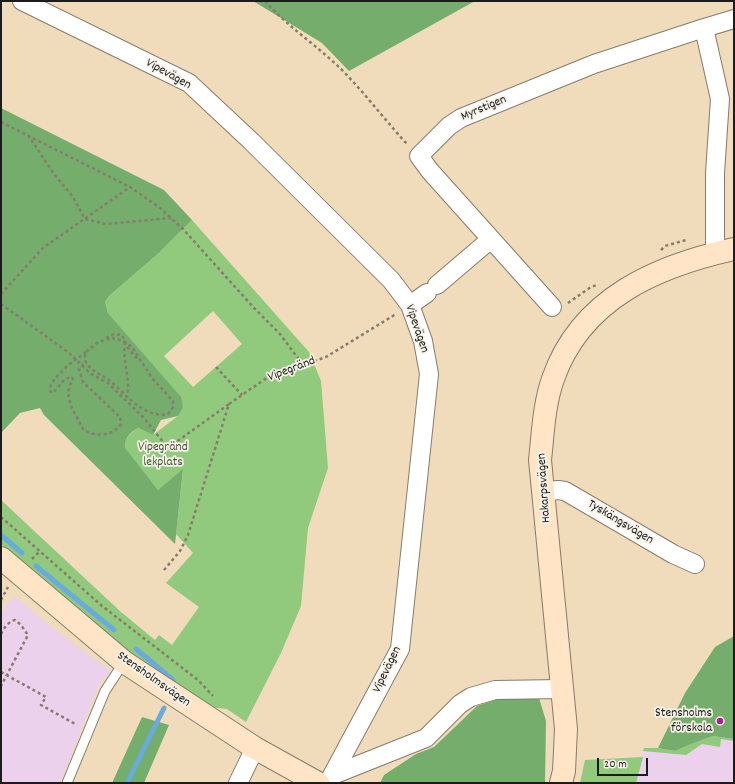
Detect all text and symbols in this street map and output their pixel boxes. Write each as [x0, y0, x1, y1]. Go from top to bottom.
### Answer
street label: Vipevägen [142, 56, 194, 94]
street label: Myrstigen [459, 92, 509, 126]
street label: Vipevägen [401, 303, 431, 355]
street label: Vipegränd [266, 354, 318, 386]
park label: Vipegränd lekplats [138, 440, 188, 471]
street label: Hakarpsvägen [535, 453, 555, 523]
street label: Tyskängsvägen [584, 497, 656, 549]
street label: Vipevägen [370, 644, 406, 696]
street label: Stensholmsvägen [113, 649, 193, 711]
place label: Stensholms förskola [655, 706, 712, 737]
marker: Stensholms förskola [715, 716, 725, 726]
scale bar [599, 750, 650, 776]
text: 20 m [604, 756, 627, 773]

